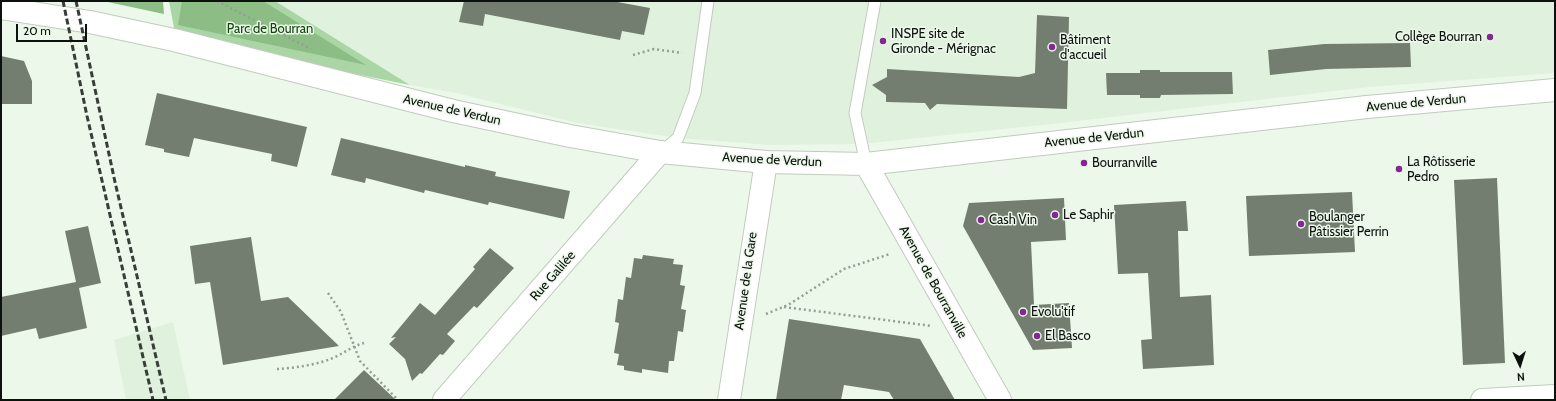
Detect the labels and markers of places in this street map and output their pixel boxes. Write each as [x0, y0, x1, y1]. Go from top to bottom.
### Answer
place label: INSPE site de Gironde - Mérignac [891, 26, 996, 57]
place label: Collège Bourran [1395, 29, 1482, 45]
place label: Bâtiment d'accueil [1060, 32, 1111, 63]
marker: Collège Bourran [1485, 32, 1495, 42]
marker: INSPE site de Gironde - Mérignac [878, 36, 888, 46]
marker: Bâtiment d'accueil [1047, 42, 1057, 52]
place label: La Rôtisserie Pedro [1407, 154, 1475, 185]
place label: Bourranville [1092, 155, 1157, 171]
marker: Bourranville [1079, 158, 1089, 168]
marker: La Rôtisserie Pedro [1394, 164, 1404, 174]
place label: Le Saphir [1063, 207, 1114, 223]
place label: Boulanger Pâtissier Perrin [1309, 209, 1389, 240]
marker: Le Saphir [1050, 210, 1060, 220]
place label: Cash Vin [989, 212, 1037, 228]
marker: Cash Vin [976, 215, 986, 225]
marker: Boulanger Pâtissier Perrin [1296, 219, 1306, 229]
place label: Evolu'tif [1031, 304, 1075, 320]
marker: Evolu'tif [1018, 307, 1028, 317]
place label: El Basco [1045, 328, 1091, 344]
marker: El Basco [1032, 331, 1042, 341]

